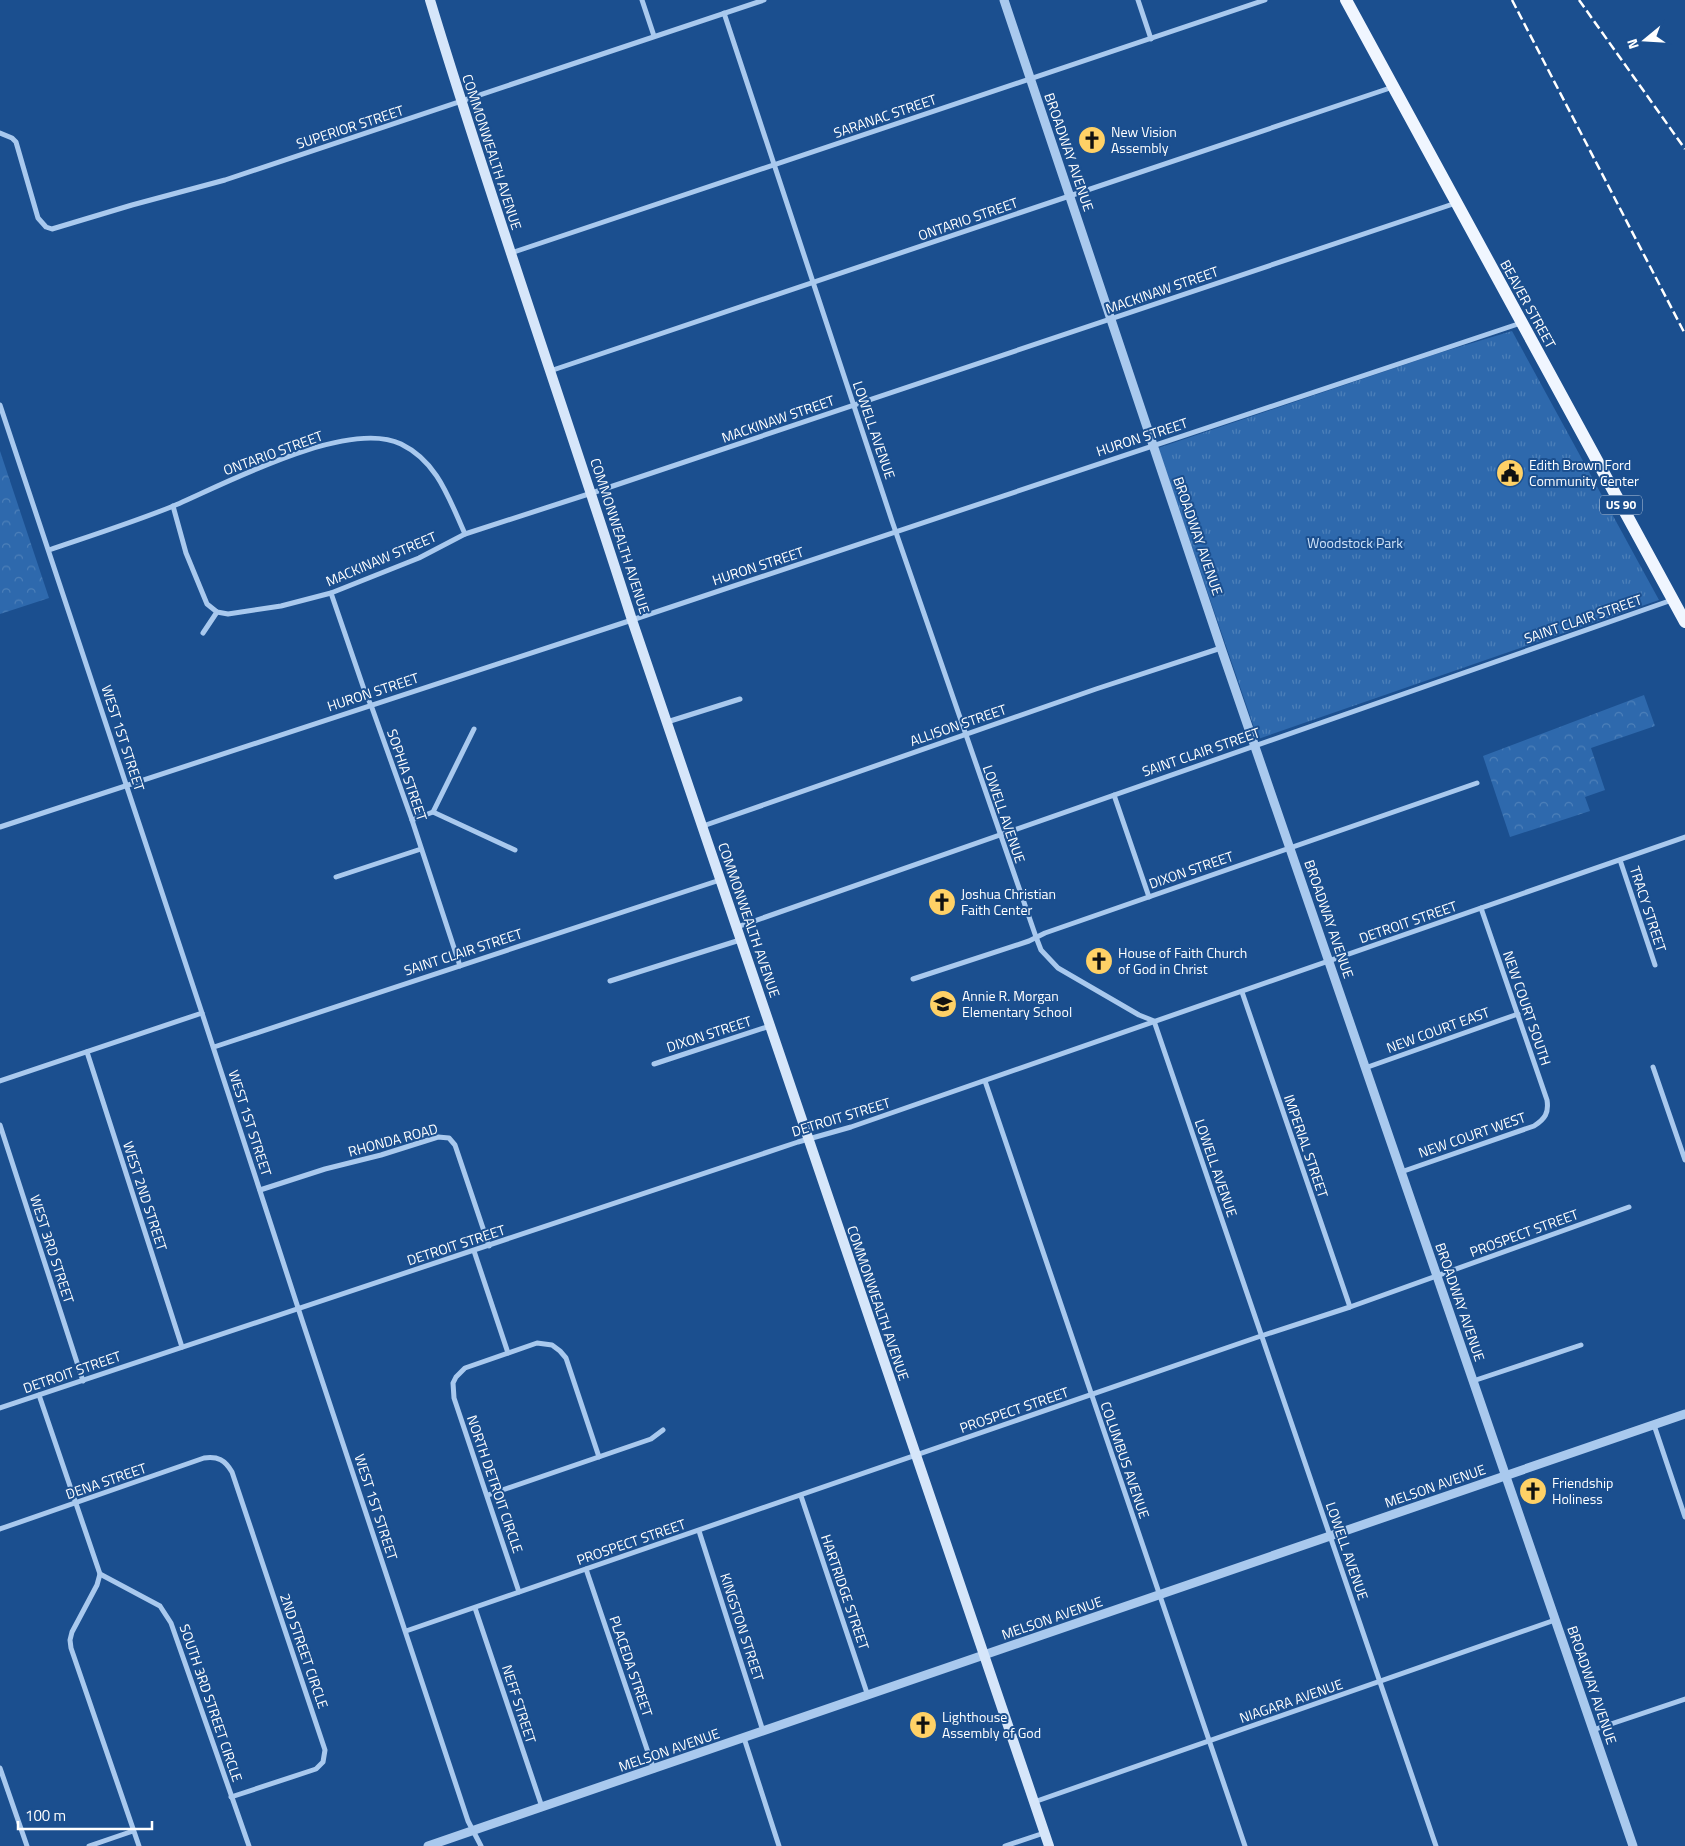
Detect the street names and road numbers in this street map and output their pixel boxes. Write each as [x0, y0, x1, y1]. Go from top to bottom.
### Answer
street label: COMMONWEALTH AVENUE [457, 71, 528, 233]
street label: SARANAC STREET [831, 88, 940, 143]
street label: BROADWAY AVENUE [1039, 90, 1100, 214]
street label: SUPERIOR STREET [293, 99, 407, 154]
street label: ONTARIO STREET [915, 191, 1021, 245]
street label: BEAVER STREET [1495, 256, 1562, 352]
street label: MACKINAW STREET [1102, 260, 1222, 319]
street label: LOWELL AVENUE [848, 378, 901, 482]
street label: MACKINAW STREET [718, 389, 838, 448]
street label: HURON STREET [1093, 412, 1191, 461]
street label: ONTARIO STREET [220, 425, 326, 480]
street label: COMMONWEALTH AVENUE [585, 455, 656, 617]
street label: BROADWAY AVENUE [1168, 474, 1229, 598]
road number: US 90 [1600, 496, 1642, 514]
street label: MACKINAW STREET [322, 526, 440, 591]
street label: HURON STREET [709, 541, 807, 590]
street label: SAINT CLAIR STREET [1521, 588, 1645, 649]
street label: HURON STREET [324, 667, 422, 716]
street label: WEST 1ST STREET [96, 682, 151, 794]
street label: ALLISON STREET [907, 698, 1010, 751]
street label: SAINT CLAIR STREET [1139, 721, 1263, 782]
street label: SOPHIA STREET [382, 726, 433, 824]
street label: LOWELL AVENUE [978, 762, 1031, 866]
street label: COMMONWEALTH AVENUE [713, 839, 786, 1000]
street label: DIXON STREET [1146, 845, 1237, 894]
street label: BROADWAY AVENUE [1299, 857, 1360, 981]
street label: TRACY STREET [1625, 863, 1672, 955]
street label: DETROIT STREET [1356, 895, 1460, 948]
street label: SAINT CLAIR STREET [401, 922, 525, 981]
street label: NEW COURT SOUTH [1498, 948, 1557, 1068]
street label: NEW COURT EAST [1383, 1001, 1493, 1058]
street label: DIXON STREET [664, 1010, 755, 1057]
street label: WEST 1ST STREET [223, 1067, 278, 1179]
street label: DETROIT STREET [789, 1091, 893, 1142]
street label: IMPERIAL STREET [1279, 1091, 1334, 1201]
street label: NEW COURT WEST [1415, 1106, 1529, 1163]
street label: LOWELL AVENUE [1190, 1116, 1243, 1220]
street label: RHONDA ROAD [346, 1117, 440, 1162]
street label: WEST 2ND STREET [118, 1138, 173, 1254]
street label: WEST 3RD STREET [25, 1192, 80, 1306]
street label: PROSPECT STREET [1467, 1203, 1582, 1262]
street label: DETROIT STREET [404, 1219, 508, 1270]
street label: COMMONWEALTH AVENUE [842, 1222, 915, 1383]
street label: BROADWAY AVENUE [1430, 1240, 1491, 1364]
street label: DETROIT STREET [20, 1345, 124, 1398]
street label: PROSPECT STREET [956, 1381, 1072, 1438]
street label: COLUMBUS AVENUE [1096, 1399, 1155, 1521]
street label: NORTH DETROIT CIRCLE [462, 1412, 529, 1556]
street label: WEST 1ST STREET [349, 1451, 404, 1563]
street label: DENA STREET [63, 1457, 150, 1504]
street label: MELSON AVENUE [1381, 1458, 1488, 1513]
street label: LOWELL AVENUE [1321, 1499, 1374, 1603]
street label: PROSPECT STREET [573, 1513, 689, 1570]
street label: HARTRIDGE STREET [816, 1531, 875, 1653]
street label: KINGSTON STREET [715, 1570, 770, 1684]
street label: 2ND STREET CIRCLE [275, 1590, 334, 1712]
street label: MELSON AVENUE [998, 1590, 1105, 1645]
street label: PLACEDA STREET [604, 1613, 659, 1720]
street label: SOUTH 3RD STREET CIRCLE [175, 1621, 248, 1785]
street label: BROADWAY AVENUE [1562, 1623, 1623, 1747]
street label: NEFF STREET [497, 1662, 542, 1746]
street label: NIAGARA AVENUE [1236, 1673, 1346, 1728]
street label: MELSON AVENUE [615, 1722, 722, 1777]

